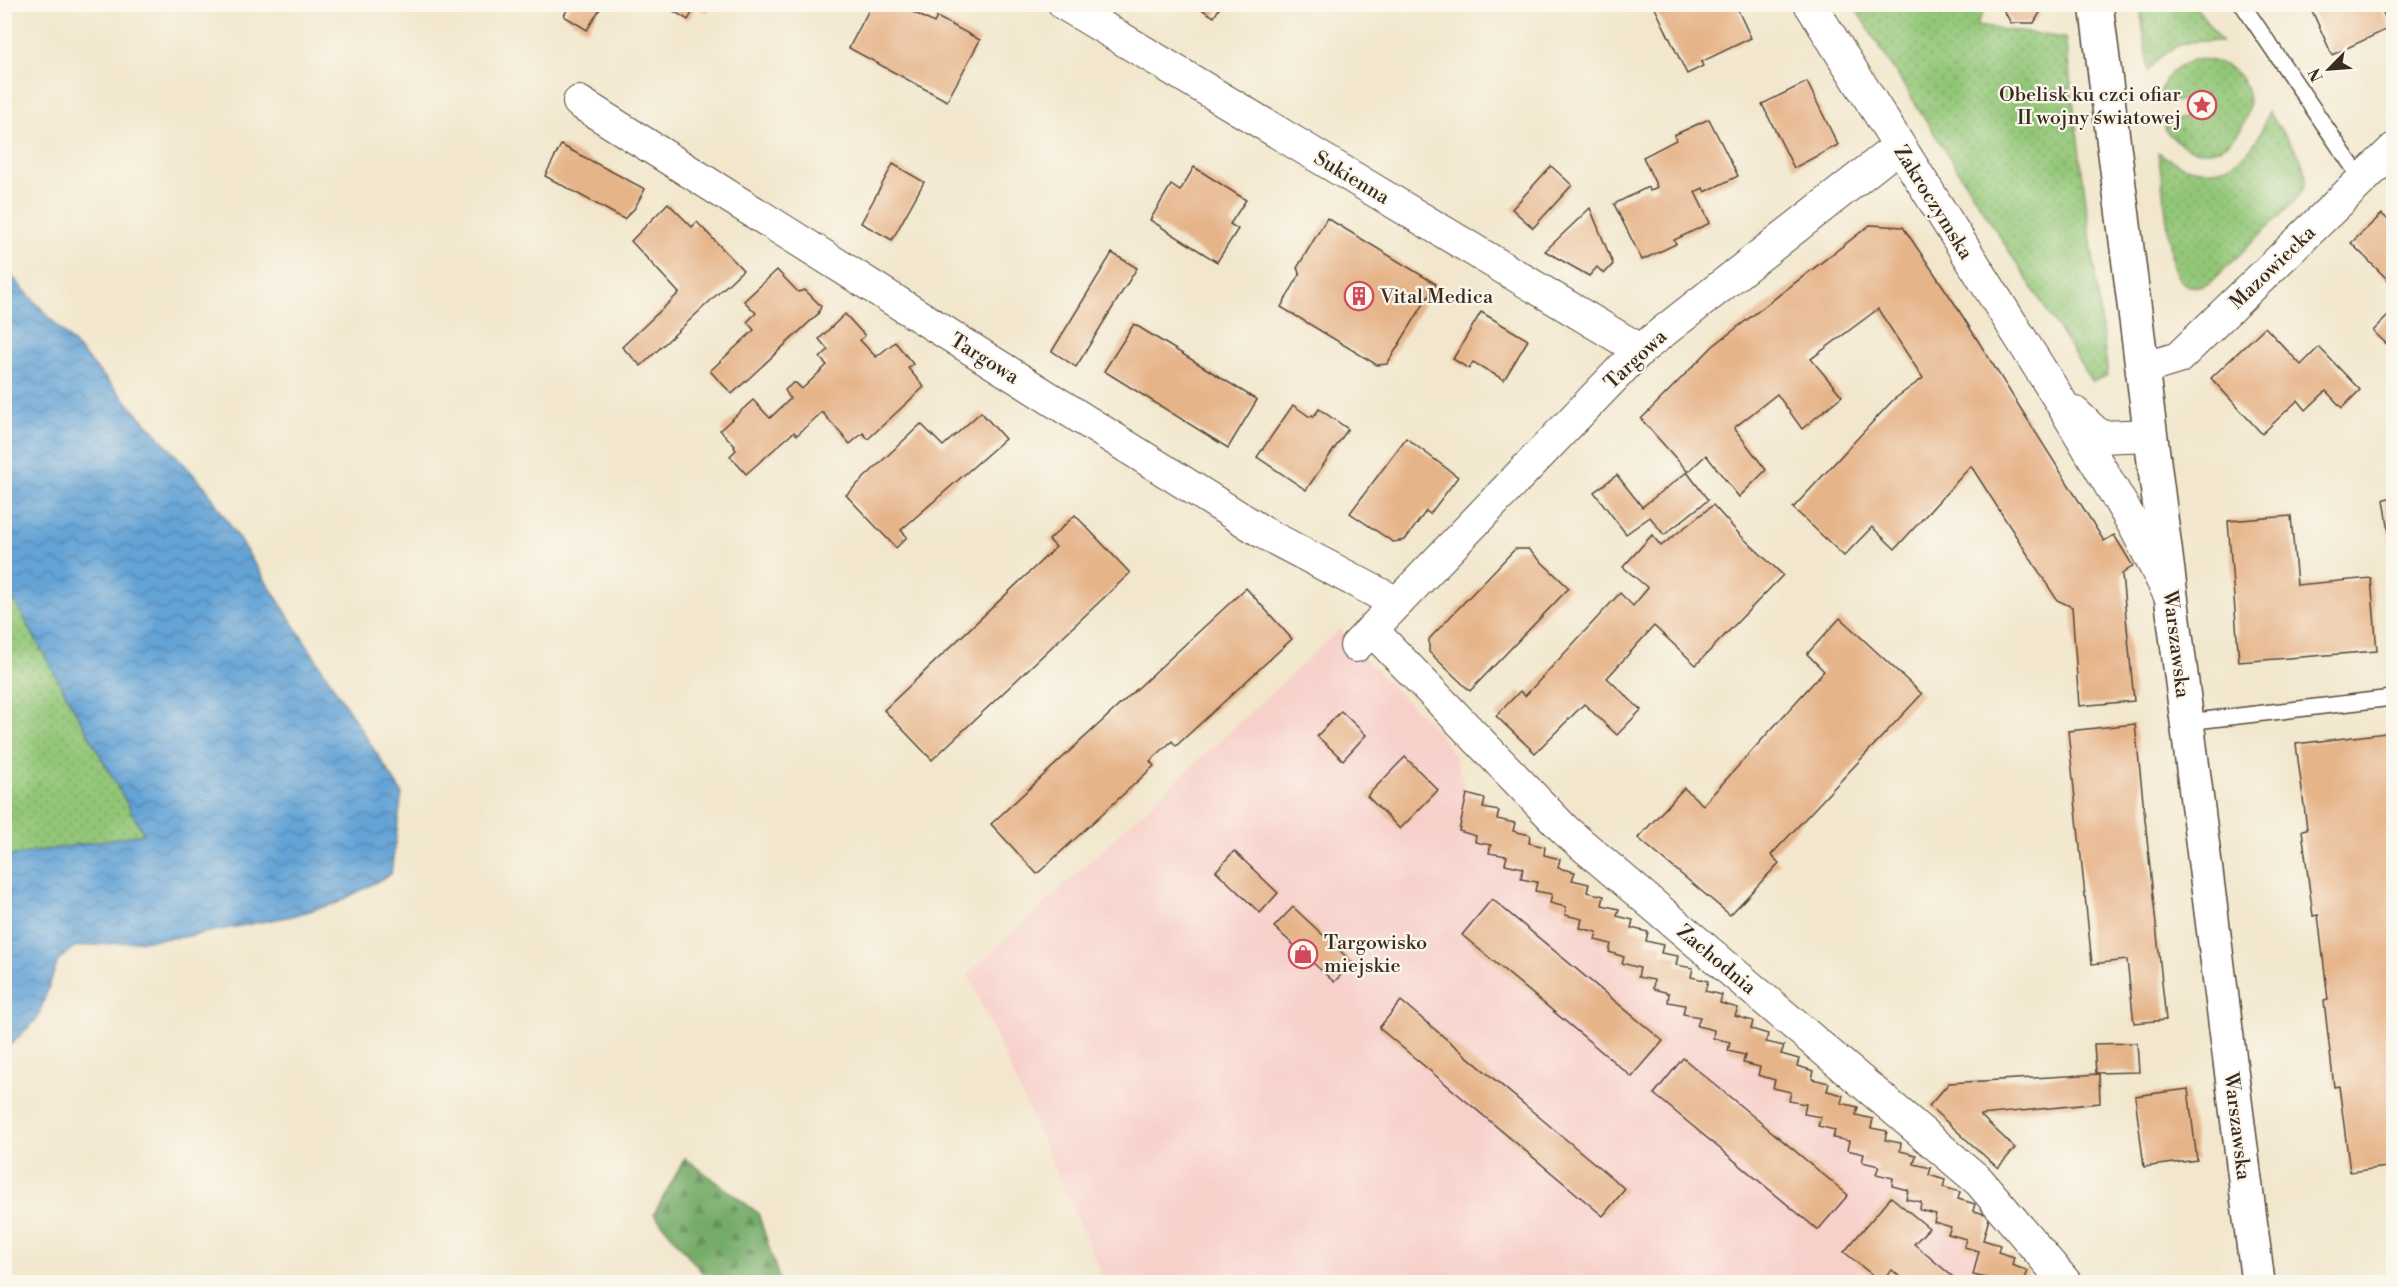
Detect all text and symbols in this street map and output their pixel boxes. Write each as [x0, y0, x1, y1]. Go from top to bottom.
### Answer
north arrow [2299, 39, 2359, 99]
text: N [2304, 65, 2328, 85]
place label: Obelisk ku czci ofiar II wojny światowej [1999, 83, 2181, 131]
place icon: Obelisk ku czci ofiar II wojny światowej [2186, 89, 2218, 121]
street label: Zakroczymska [1888, 141, 1978, 265]
street label: Sukienna [1309, 146, 1394, 211]
street label: Mazowiecka [2225, 220, 2322, 315]
building icon: Vital Medica [1343, 280, 1375, 312]
place label: Vital Medica [1379, 285, 1494, 310]
street label: Targowa [1599, 324, 1673, 395]
street label: Targowa [945, 328, 1024, 391]
street label: Warszawska [2156, 588, 2195, 700]
street label: Zachodnia [1671, 920, 1762, 1001]
place label: Targowisko miejskie [1324, 931, 1427, 979]
shop icon: Targowisko miejskie [1287, 938, 1319, 970]
street label: Warszawska [2217, 1070, 2256, 1182]

